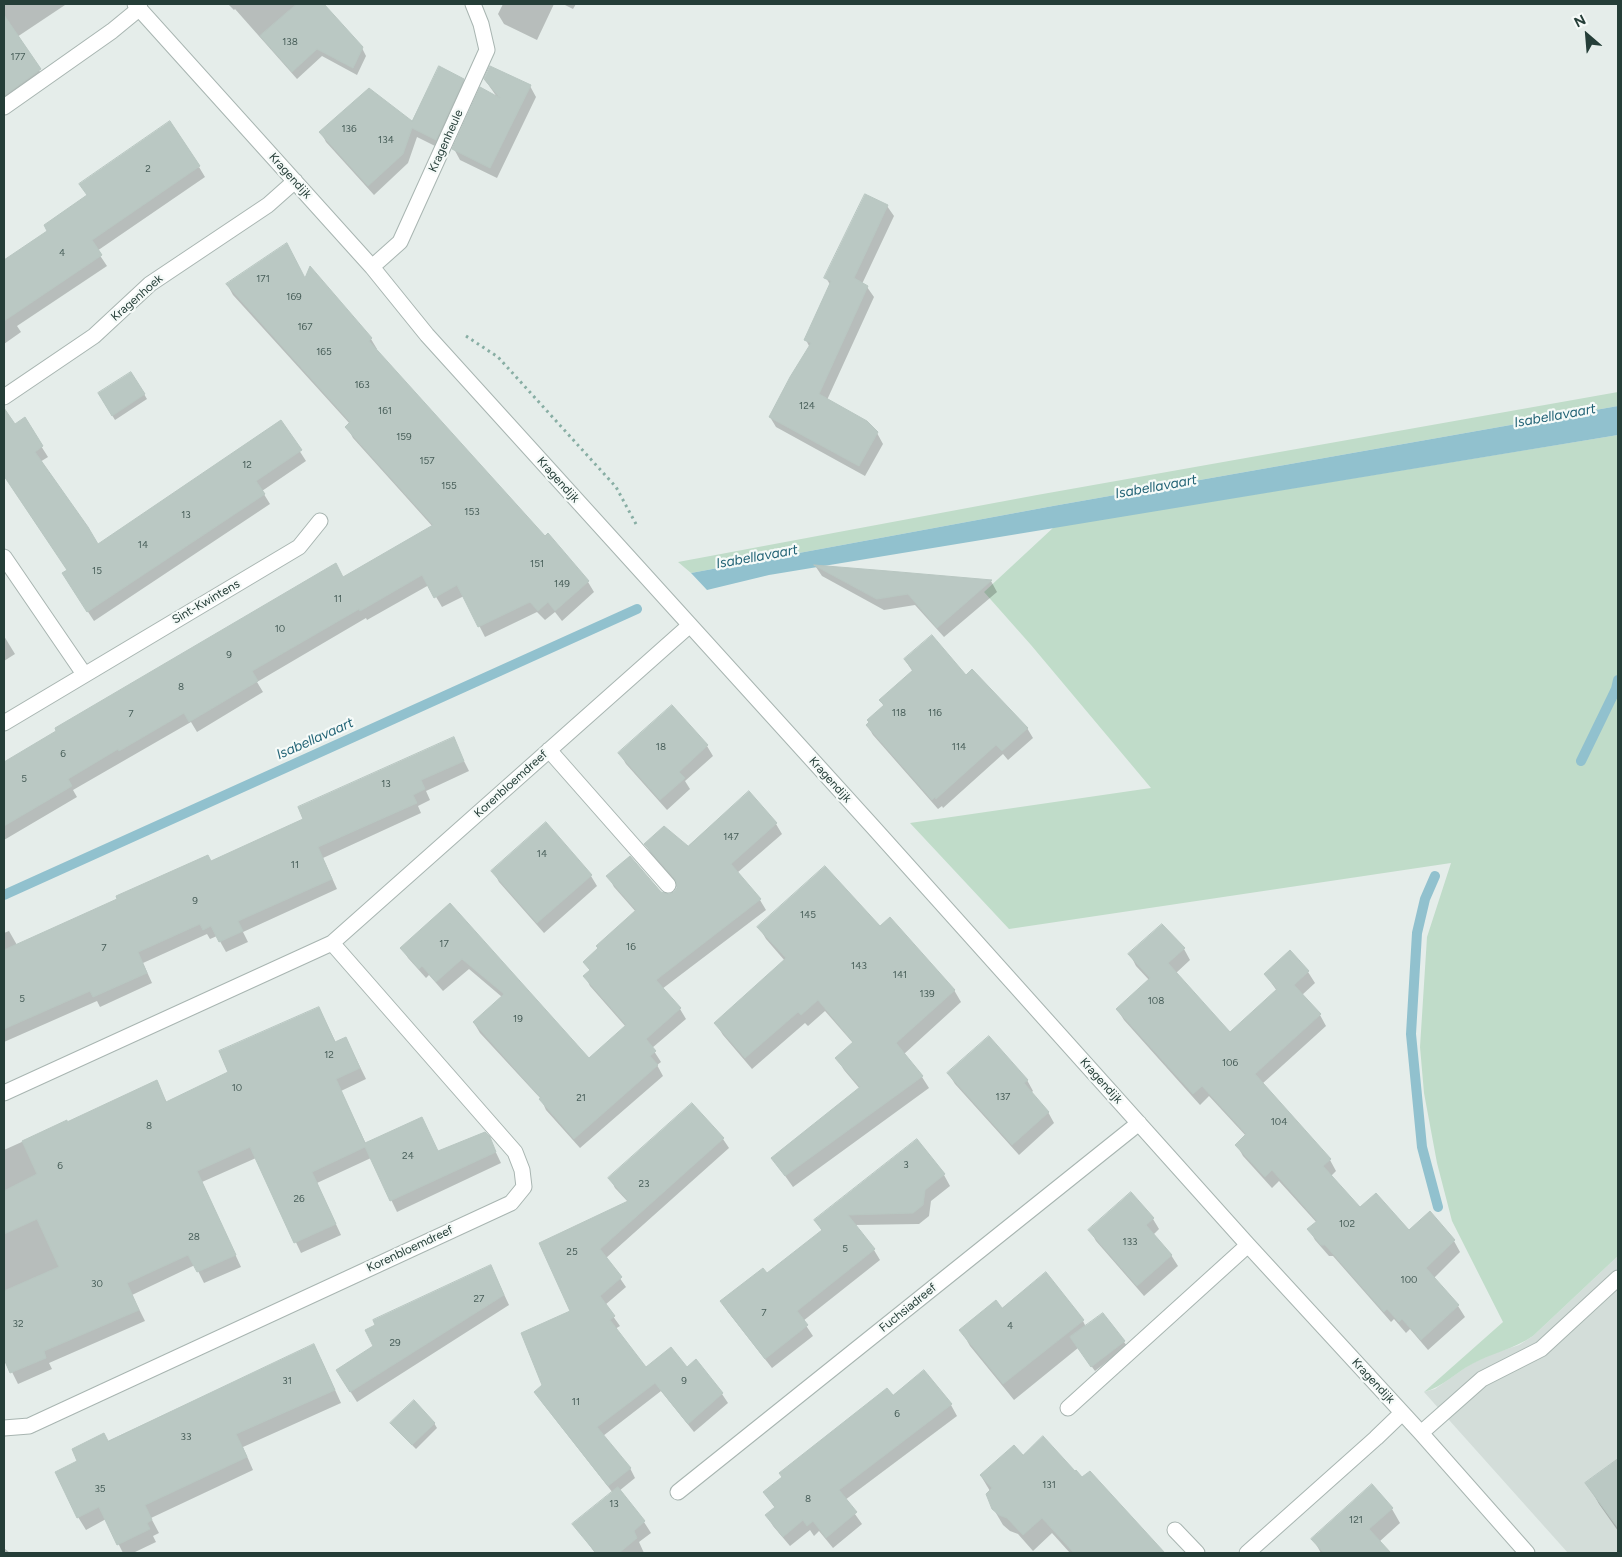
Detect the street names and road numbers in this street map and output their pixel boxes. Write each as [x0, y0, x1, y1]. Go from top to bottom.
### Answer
street label: Kragenheule [426, 108, 466, 174]
street label: Kragendijk [266, 150, 314, 202]
street label: Kragenhoek [108, 272, 166, 324]
street label: Kragendijk [534, 454, 582, 506]
street label: Sint-Kwintens [170, 577, 242, 627]
street label: Korenbloemdreef [471, 747, 551, 821]
street label: Kragendijk [806, 754, 854, 806]
street label: Kragendijk [1077, 1055, 1125, 1107]
street label: Korenbloemdreef [365, 1223, 455, 1275]
street label: Fuchsiadreef [877, 1281, 939, 1335]
street label: Kragendijk [1348, 1355, 1398, 1407]

